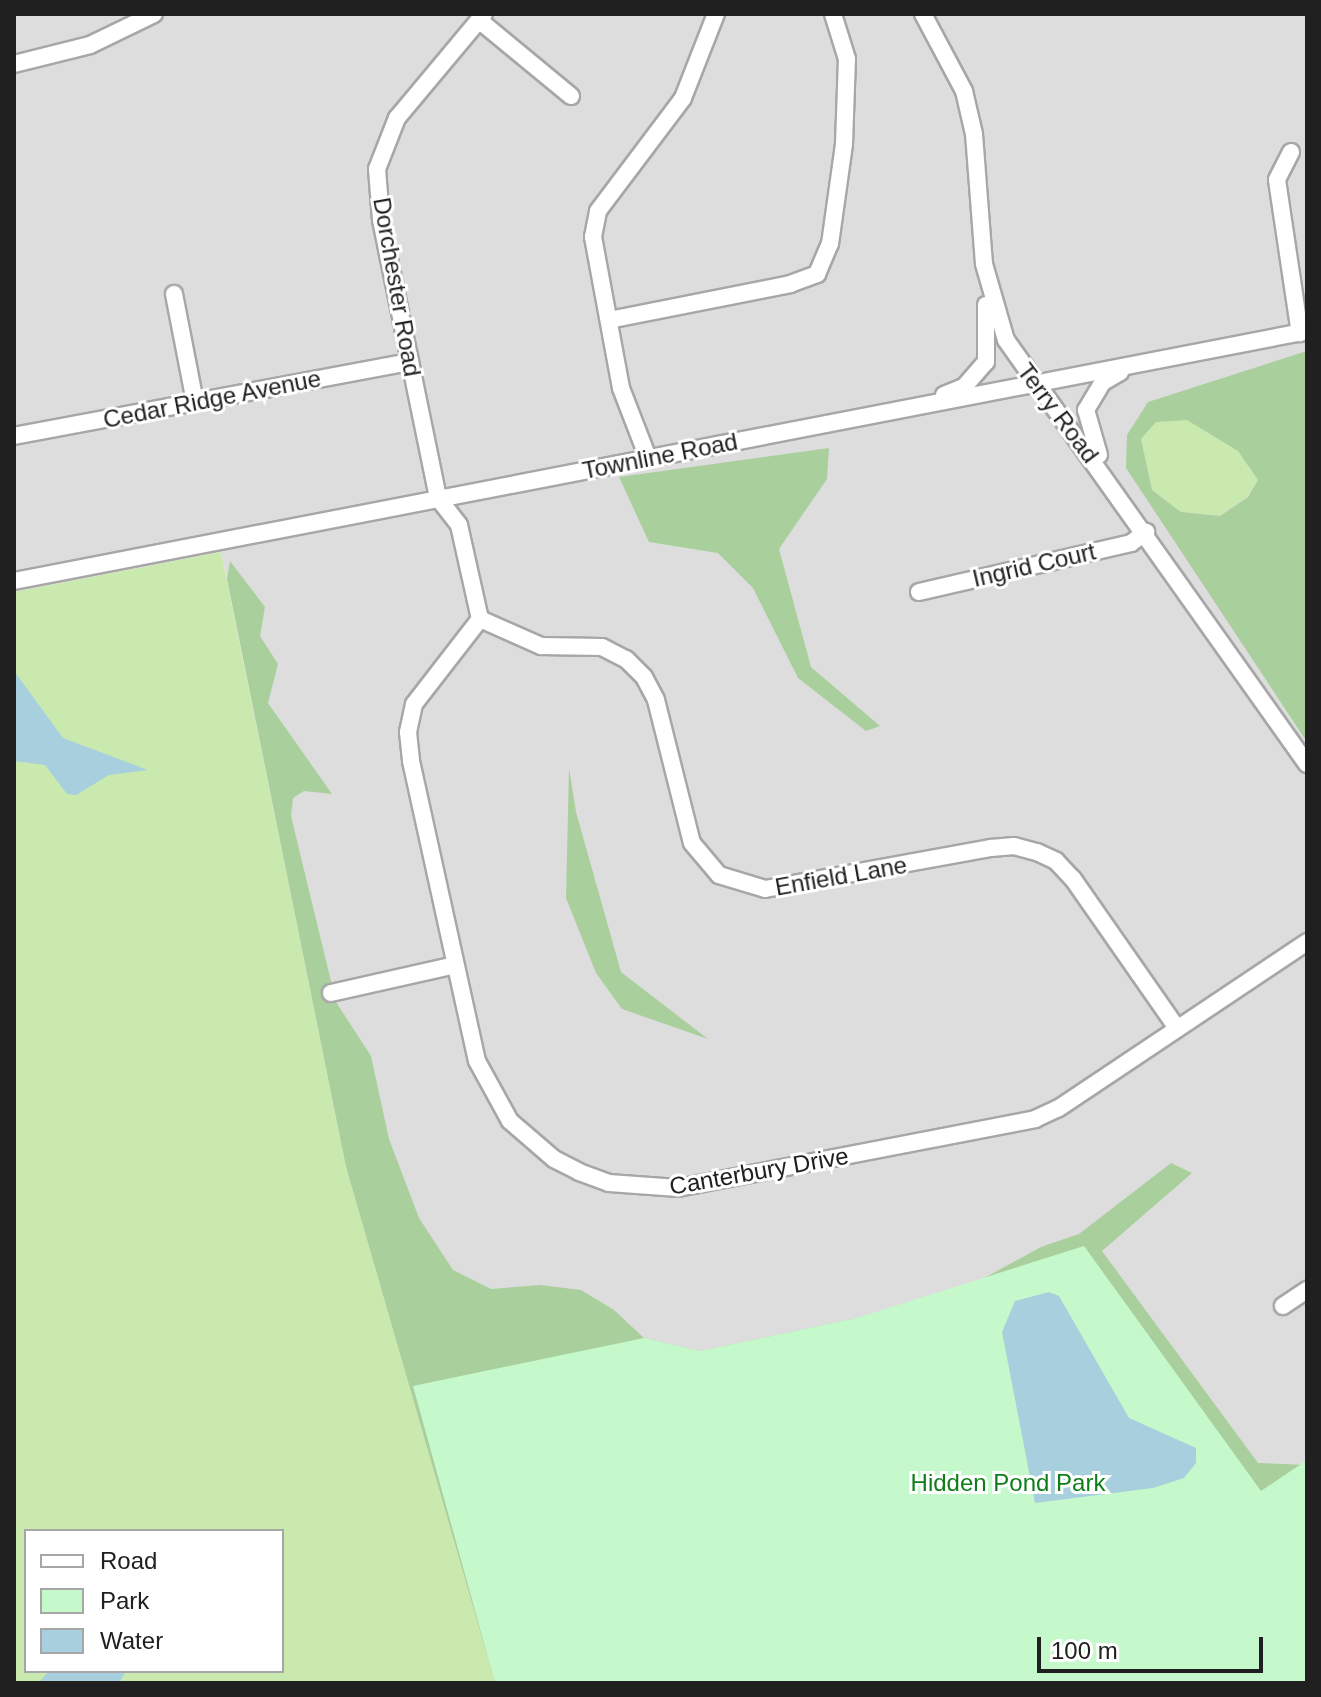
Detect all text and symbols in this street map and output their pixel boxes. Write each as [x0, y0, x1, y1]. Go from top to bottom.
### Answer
street label: Dorchester Road [367, 195, 427, 379]
street label: Terry Road [1011, 357, 1105, 469]
street label: Cedar Ridge Avenue [100, 364, 324, 434]
street label: Townline Road [580, 427, 740, 485]
street label: Ingrid Court [970, 537, 1098, 593]
street label: Enfield Lane [773, 850, 909, 902]
street label: Canterbury Drive [667, 1141, 851, 1201]
park label: Hidden Pond Park [911, 1469, 1105, 1497]
legend [24, 1529, 284, 1673]
text: Road [100, 1547, 157, 1574]
text: Park [100, 1587, 149, 1614]
scale bar [1041, 1621, 1267, 1671]
text: Water [100, 1627, 163, 1654]
text: 100 m [1051, 1637, 1118, 1664]

